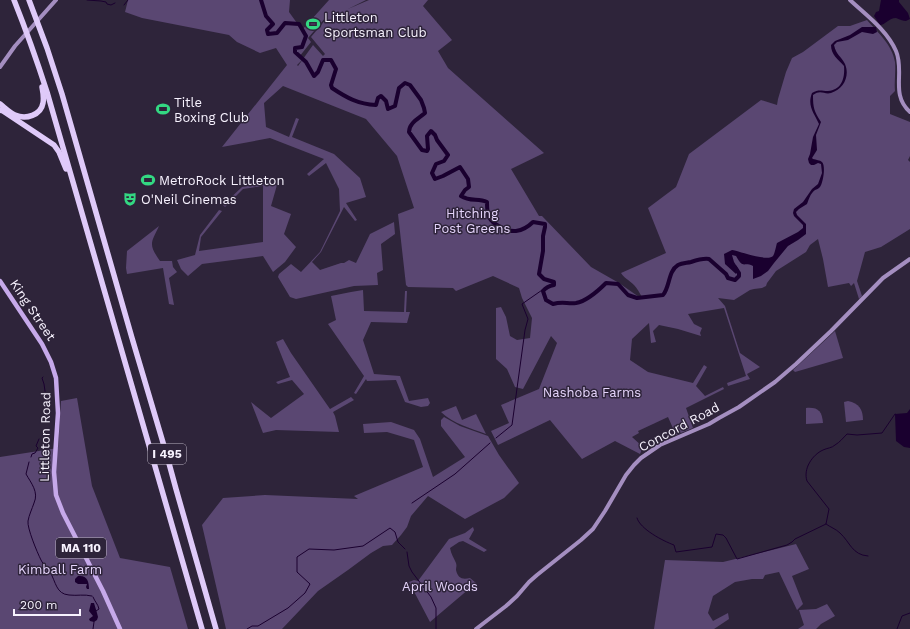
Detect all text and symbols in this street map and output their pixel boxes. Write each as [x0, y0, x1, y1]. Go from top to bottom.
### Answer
place label: Littleton Sportsman Club [324, 10, 427, 40]
sports icon: Littleton Sportsman Club [305, 16, 321, 32]
place label: Title Boxing Club [174, 95, 249, 125]
sports icon: Title Boxing Club [155, 101, 171, 117]
sports icon: MetroRock Littleton [140, 172, 156, 188]
place label: MetroRock Littleton [159, 173, 284, 188]
theatre icon: O'Neil Cinemas [122, 191, 138, 207]
place label: O'Neil Cinemas [141, 192, 237, 207]
park label: Hitching Post Greens [434, 206, 511, 236]
street label: King Street [7, 277, 59, 344]
park label: Nashoba Farms [543, 385, 641, 400]
street label: Littleton Road [37, 392, 53, 482]
street label: Concord Road [636, 399, 722, 455]
road number: I 495 [148, 444, 186, 464]
road number: MA 110 [56, 538, 106, 558]
park label: Kimball Farm [18, 562, 102, 577]
park label: April Woods [402, 579, 478, 594]
scale bar [14, 591, 80, 617]
text: 200 m [20, 598, 57, 612]

